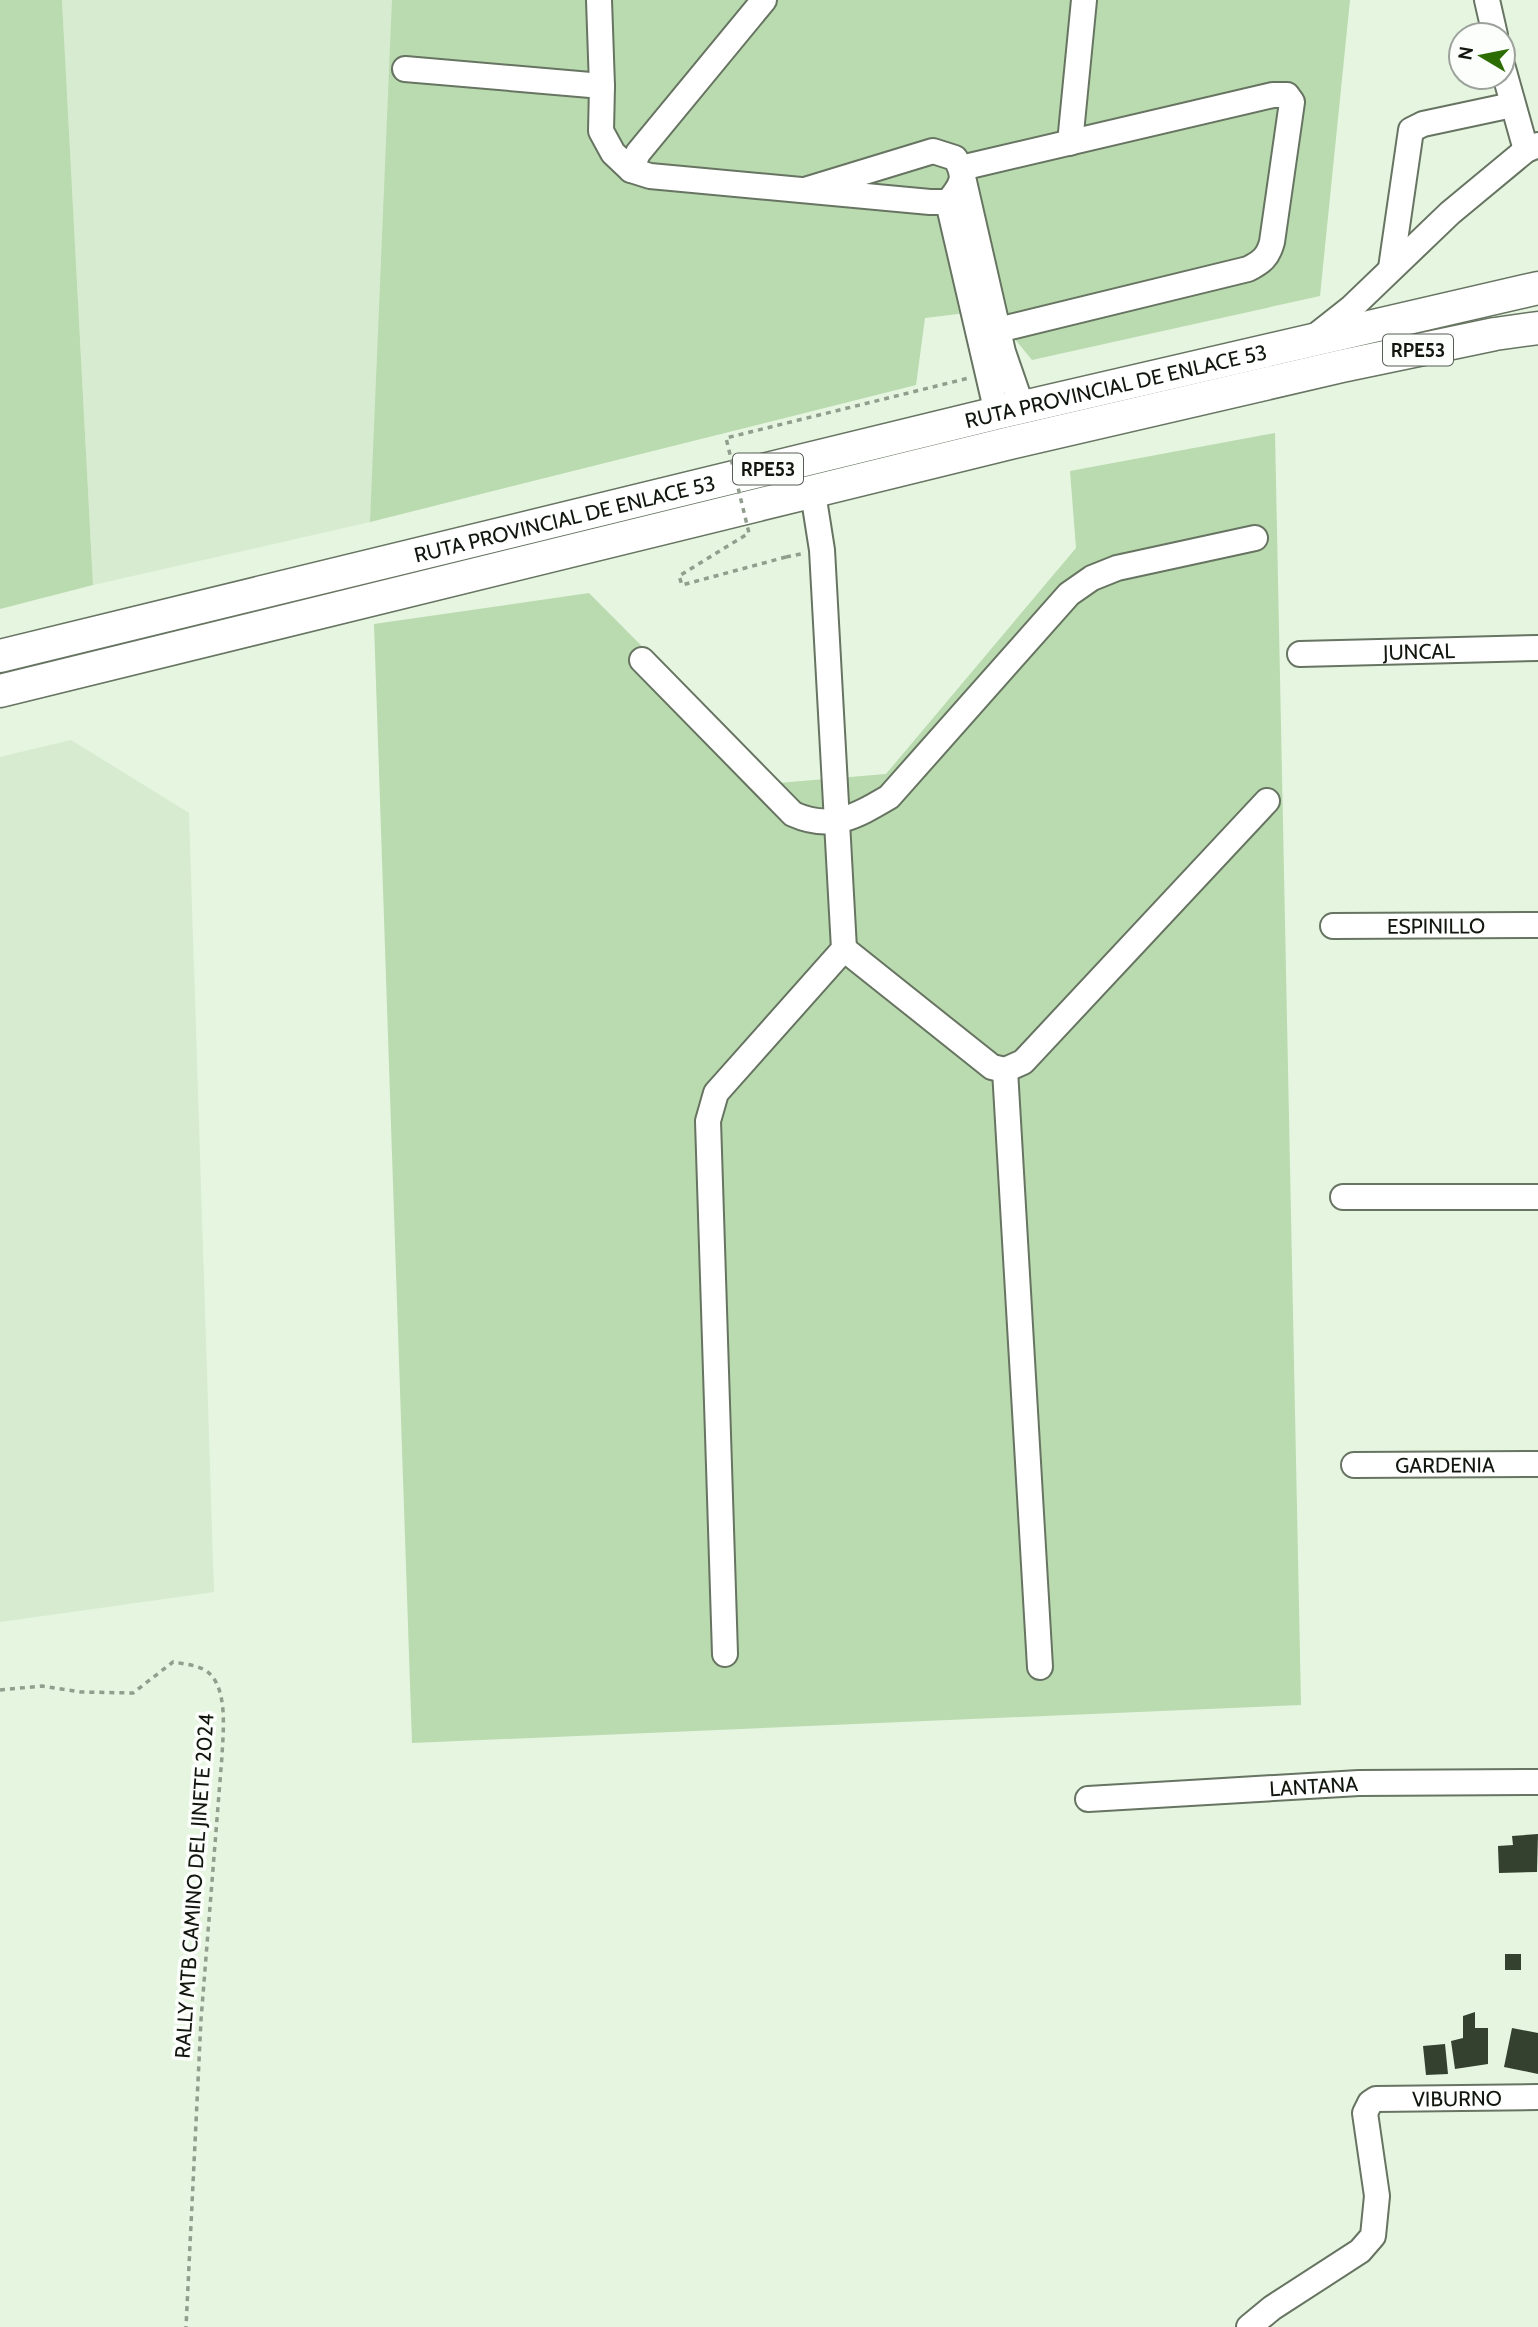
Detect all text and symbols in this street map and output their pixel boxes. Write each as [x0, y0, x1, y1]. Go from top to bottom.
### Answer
north arrow [1447, 21, 1517, 91]
text: N [1453, 45, 1478, 62]
road number: RPE53 [1383, 334, 1453, 366]
street label: RUTA PROVINCIAL DE ENLACE 53 [962, 339, 1269, 433]
road number: RPE53 [733, 454, 803, 484]
street label: RUTA PROVINCIAL DE ENLACE 53 [411, 470, 718, 567]
street label: JUNCAL [1382, 638, 1456, 664]
street label: ESPINILLO [1387, 913, 1485, 938]
street label: GARDENIA [1395, 1452, 1495, 1477]
street label: RALLY MTB CAMINO DEL JINETE 2024 [169, 1713, 219, 2059]
street label: LANTANA [1268, 1771, 1359, 1801]
street label: VIBURNO [1412, 2085, 1502, 2111]

